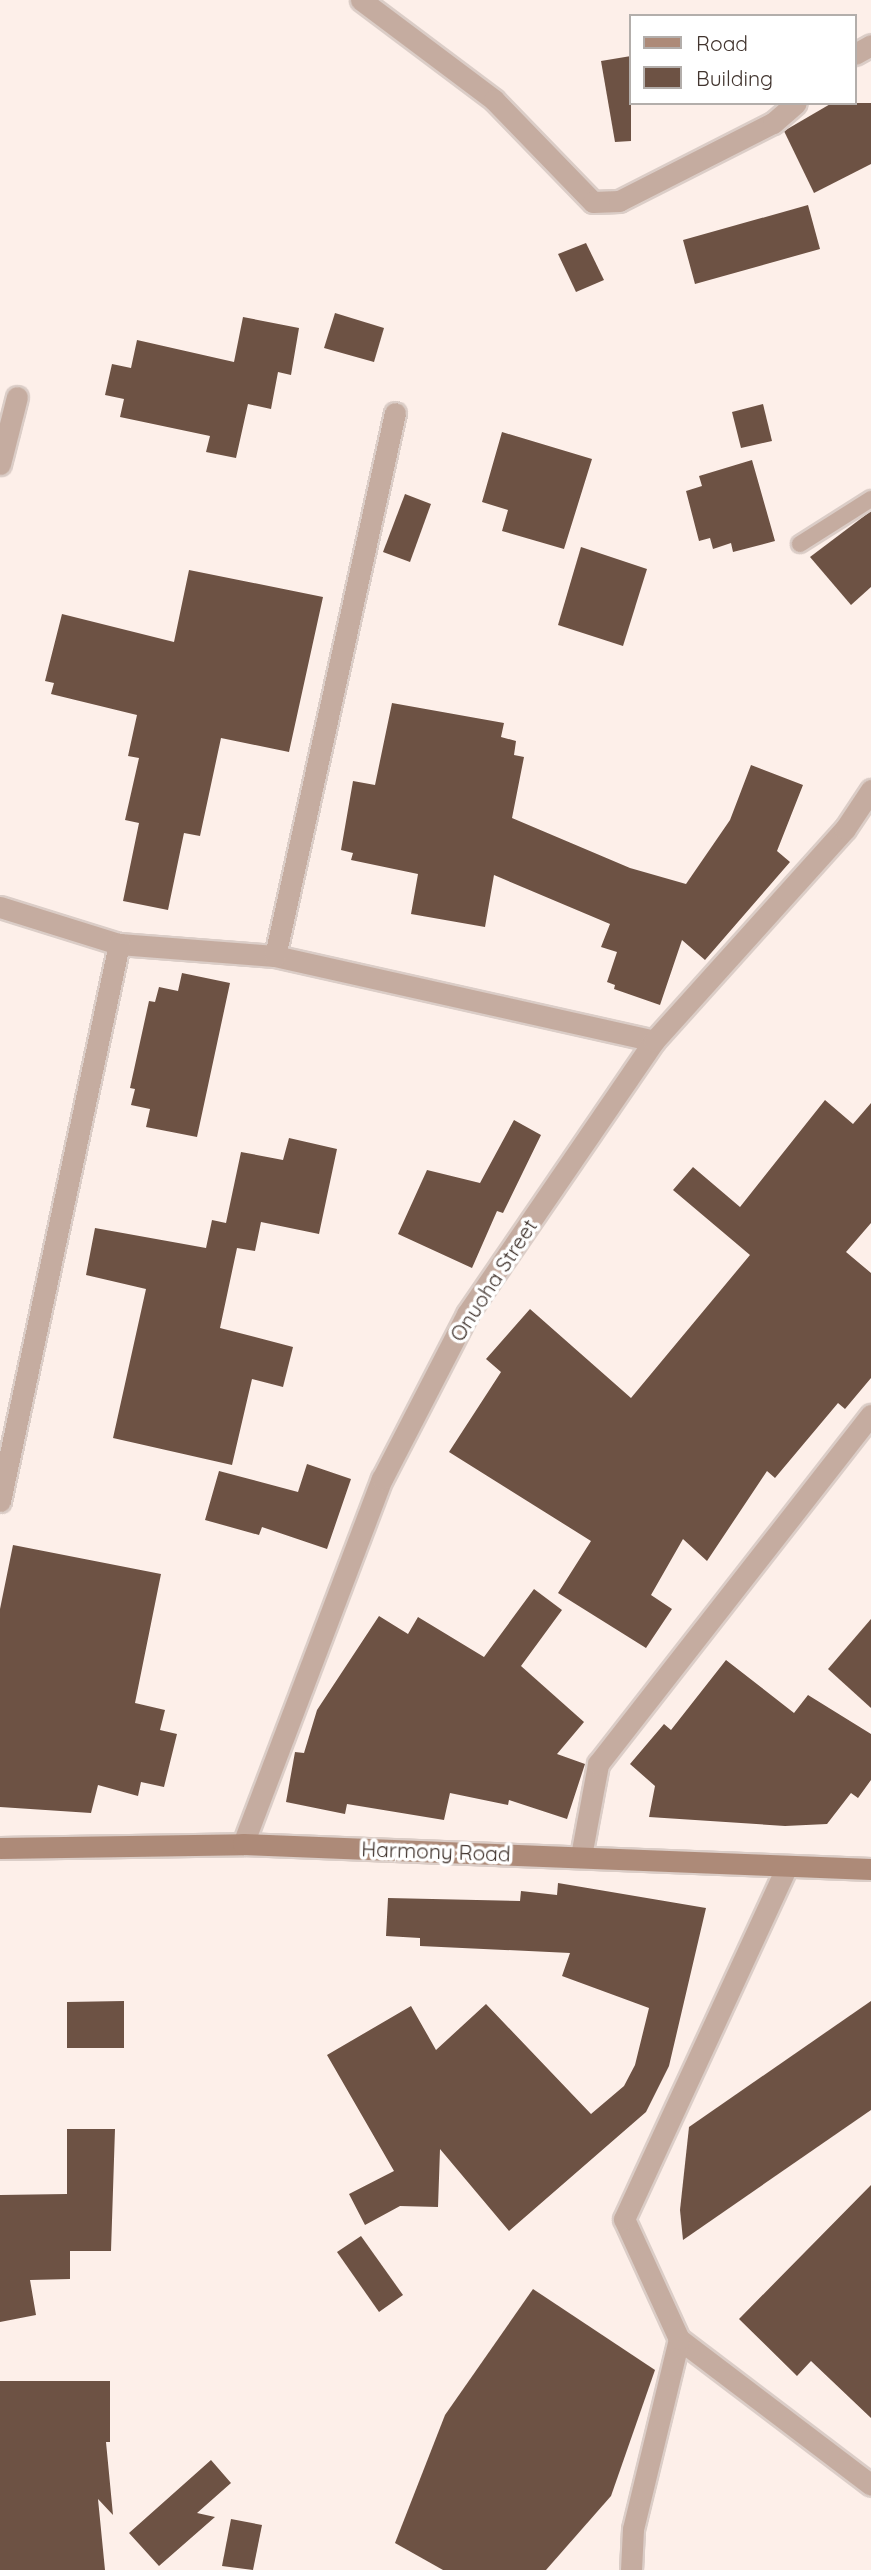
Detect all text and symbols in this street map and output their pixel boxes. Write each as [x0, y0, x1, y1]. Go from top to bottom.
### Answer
legend [630, 14, 857, 105]
text: Road [696, 30, 748, 56]
text: Building [696, 65, 773, 91]
street label: Onuoha Street [444, 1214, 542, 1346]
street label: Harmony Road [361, 1836, 511, 1866]

